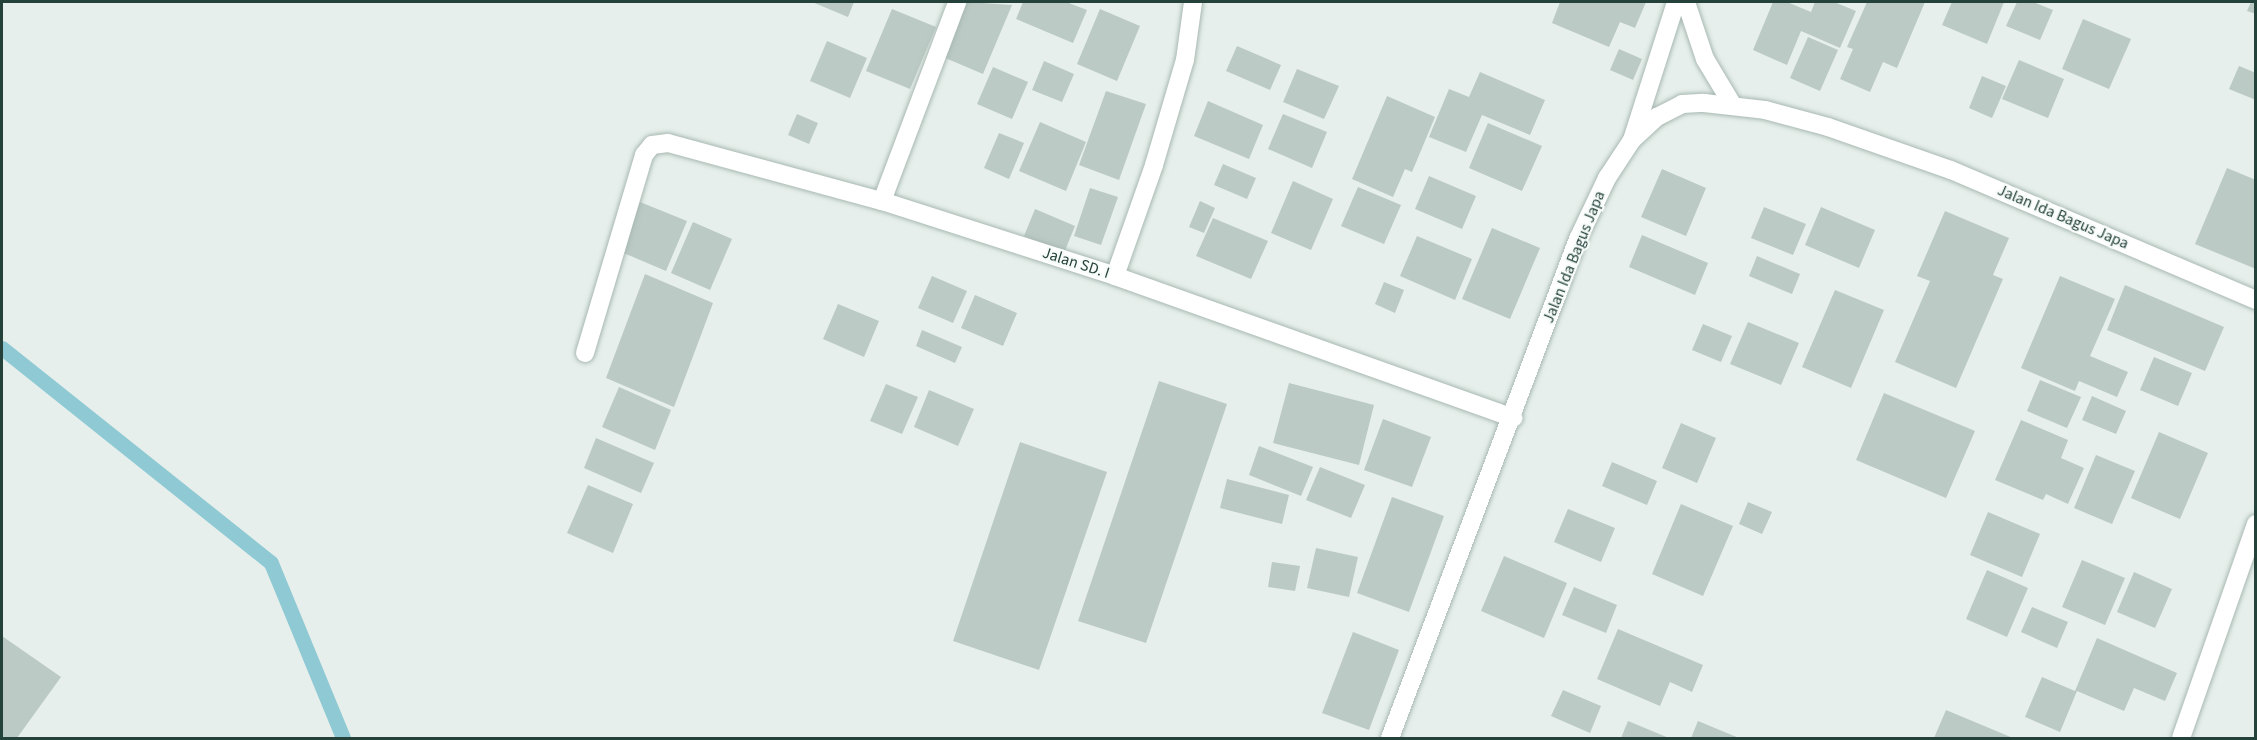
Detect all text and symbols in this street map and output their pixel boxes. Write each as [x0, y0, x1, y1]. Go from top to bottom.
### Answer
street label: Jalan Ida Bagus Japa [1994, 181, 2132, 253]
street label: Jalan Ida Bagus Japa [1539, 188, 1609, 326]
street label: Jalan SD. I [1040, 243, 1112, 283]

